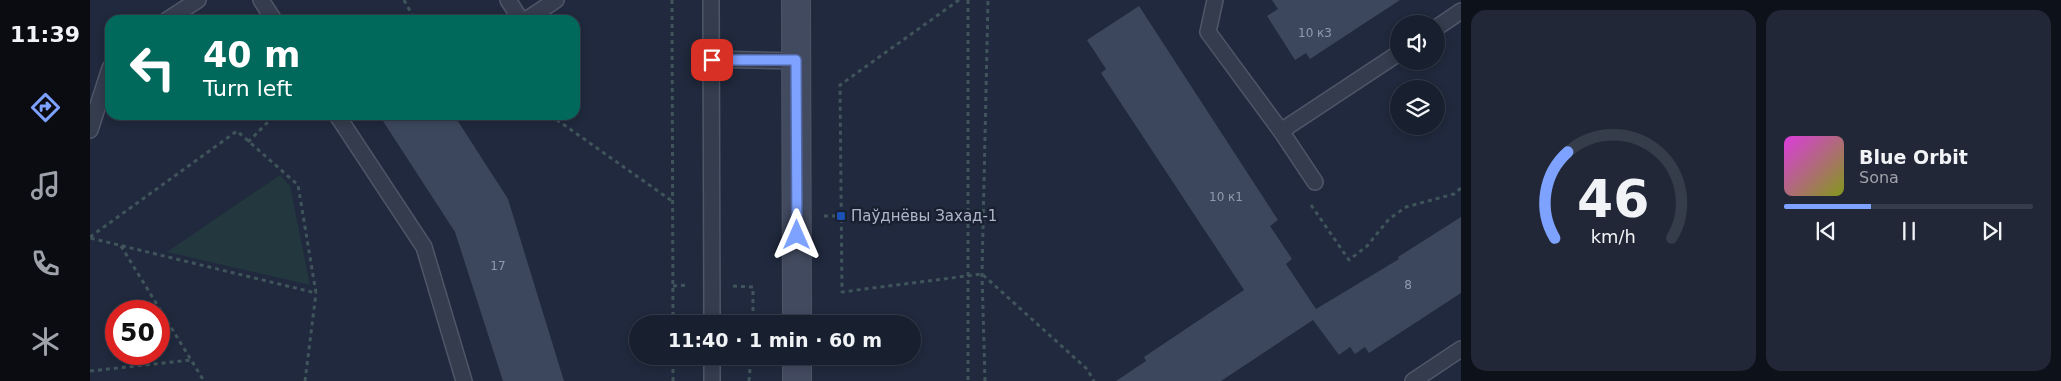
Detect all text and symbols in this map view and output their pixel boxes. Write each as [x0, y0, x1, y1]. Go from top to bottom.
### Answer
map controls [1390, 15, 1445, 135]
button: sound [1390, 15, 1445, 70]
text: 11:39 [10, 22, 80, 47]
house number: 10 к3 [1298, 26, 1332, 40]
icon: left [120, 35, 185, 100]
text: 40 m [203, 35, 300, 75]
pin [691, 39, 733, 81]
icon: arrive [698, 46, 726, 74]
text: Turn left [203, 76, 292, 101]
button: layers [1390, 80, 1445, 135]
icon: directions [28, 90, 63, 125]
text: Blue Orbit [1859, 146, 1968, 168]
icon: music [28, 168, 63, 203]
text: Sona [1859, 168, 1899, 187]
text: 46 [1577, 169, 1650, 229]
house number: 10 к1 [1209, 190, 1243, 204]
place label: Паўднёвы Захад-1 [851, 207, 997, 225]
position arrow [770, 208, 822, 260]
marker: Паўднёвы Захад-1 [835, 210, 847, 222]
icon: previous [1812, 217, 1840, 245]
icon: pause [1895, 217, 1923, 245]
icon: next [1978, 217, 2006, 245]
text: km/h [1591, 226, 1636, 247]
icon: phone [28, 246, 63, 281]
house number: 17 [490, 259, 506, 273]
house number: 8 [1404, 278, 1412, 292]
speed limit sign: 50 [105, 300, 170, 365]
icon: climate [28, 324, 63, 359]
text: 11:40 · 1 min · 60 m [668, 329, 882, 351]

